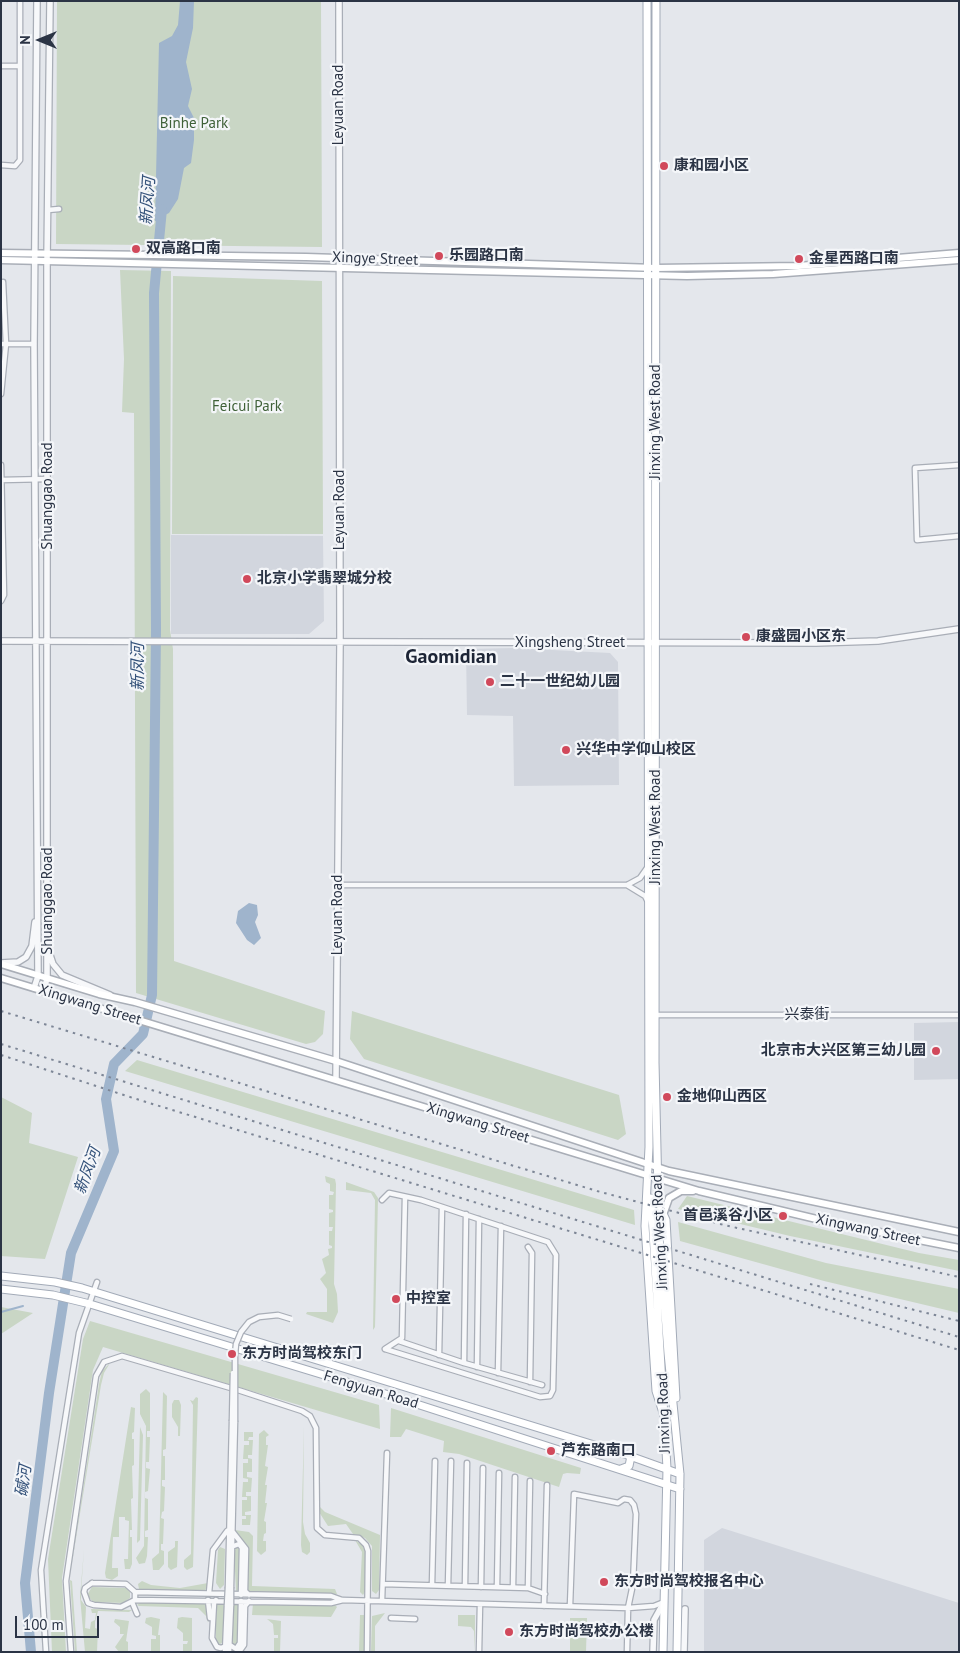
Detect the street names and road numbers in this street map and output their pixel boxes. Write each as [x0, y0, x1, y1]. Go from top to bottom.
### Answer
street label: Leyuan Road [330, 65, 348, 145]
street label: Xingye Street [332, 248, 418, 270]
street label: Jinxing West Road [647, 364, 665, 480]
street label: Shuanggao Road [39, 442, 57, 550]
street label: Leyuan Road [331, 470, 349, 550]
street label: Xingsheng Street [515, 634, 625, 652]
street label: Jinxing West Road [647, 769, 665, 885]
street label: Shuanggao Road [39, 847, 57, 955]
street label: Leyuan Road [329, 875, 347, 955]
street label: Xingwang Street [36, 981, 144, 1029]
street label: 兴泰街 [785, 1006, 829, 1024]
street label: Xingwang Street [424, 1099, 532, 1147]
street label: Jinxing West Road [648, 1174, 672, 1290]
street label: Xingwang Street [814, 1210, 922, 1250]
street label: Fengyuan Road [321, 1367, 421, 1413]
street label: Jinxing Road [654, 1373, 674, 1453]

